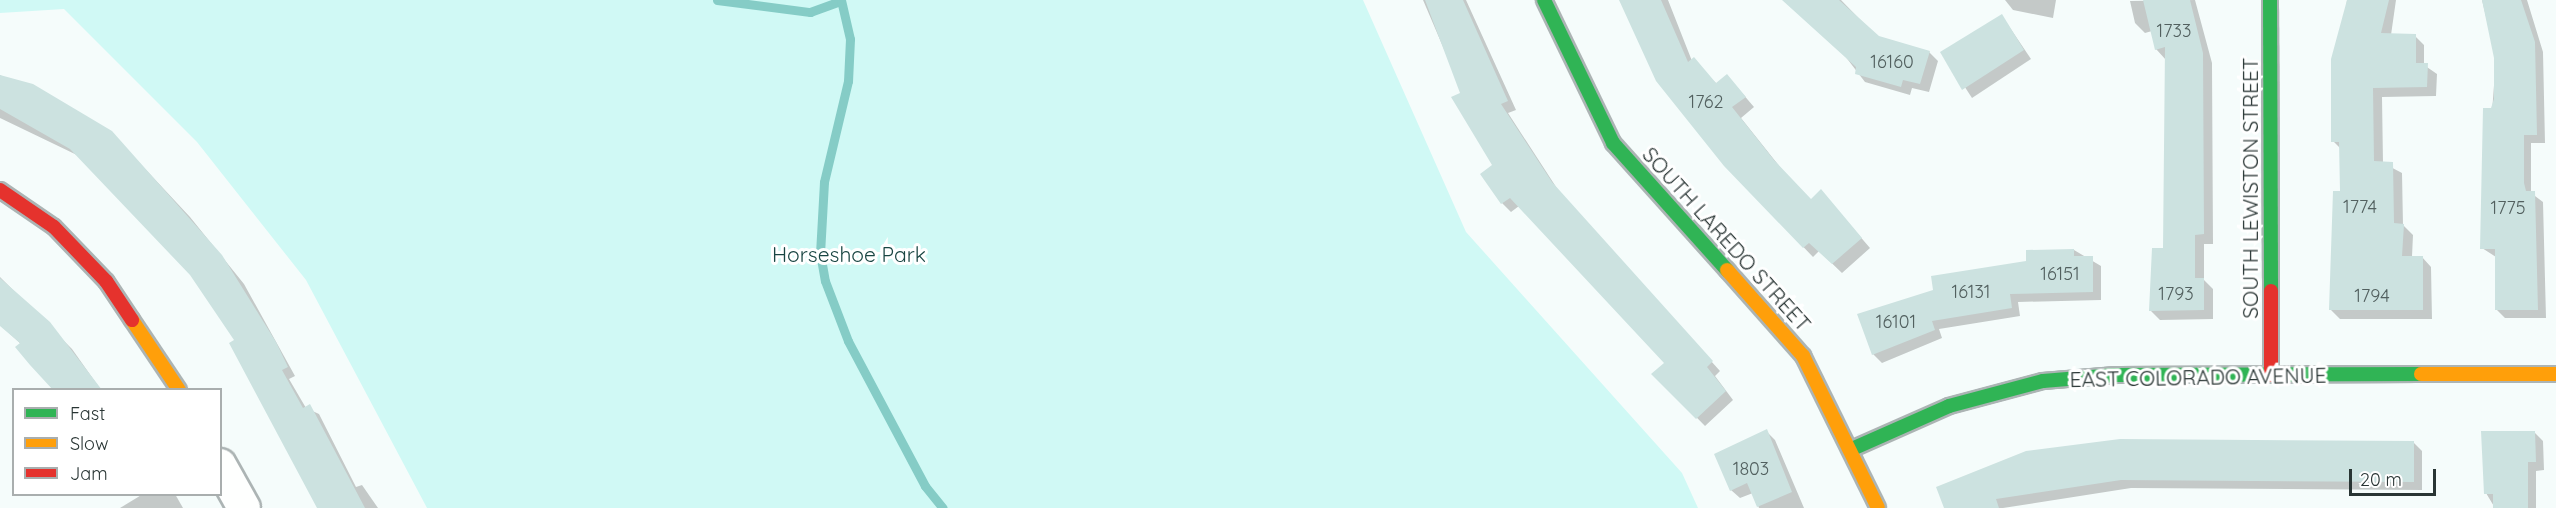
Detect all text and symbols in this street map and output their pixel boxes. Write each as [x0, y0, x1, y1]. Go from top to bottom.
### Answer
house number: 1733 [2157, 20, 2191, 42]
house number: 16160 [1870, 51, 1914, 73]
street label: SOUTH LEWISTON STREET [2237, 57, 2263, 319]
house number: 1762 [1688, 91, 1724, 113]
street label: SOUTH LAREDO STREET [1638, 142, 1816, 336]
house number: 1774 [2343, 196, 2377, 218]
house number: 1775 [2491, 197, 2525, 219]
park label: Horseshoe Park [772, 241, 926, 267]
house number: 16151 [2040, 263, 2080, 285]
house number: 16131 [1951, 281, 1991, 303]
house number: 1793 [2158, 283, 2194, 305]
house number: 1794 [2354, 285, 2390, 307]
house number: 16101 [1876, 311, 1916, 333]
street label: EAST COLORADO AVENUE [2069, 362, 2327, 392]
legend [12, 388, 222, 496]
text: Fast [70, 402, 105, 425]
text: Slow [70, 432, 108, 455]
scale bar [2352, 457, 2439, 495]
house number: 1803 [1733, 458, 1769, 480]
text: Jam [70, 462, 108, 485]
text: 20 m [2360, 468, 2402, 491]

